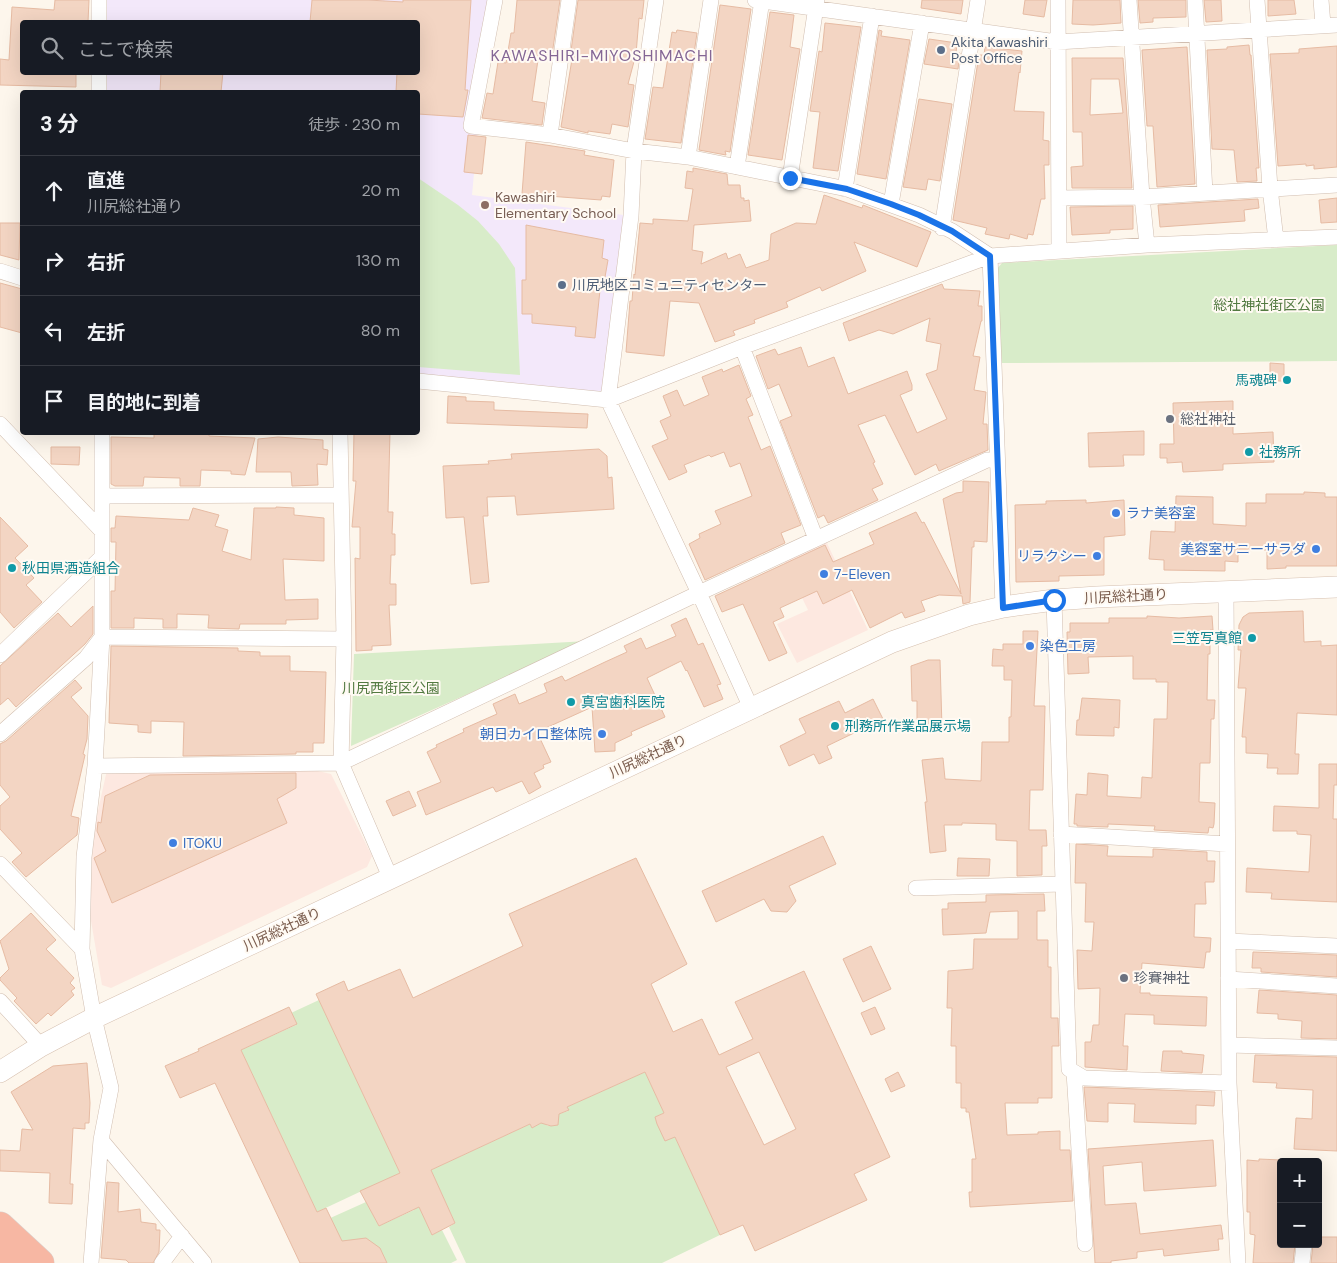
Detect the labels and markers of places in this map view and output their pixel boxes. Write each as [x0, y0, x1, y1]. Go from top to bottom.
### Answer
place label: Akita Kawashiri Post Office [951, 33, 1048, 67]
marker: Akita Kawashiri Post Office [935, 44, 947, 56]
place label: Kawashiri Elementary School [495, 188, 616, 222]
marker: Kawashiri Elementary School [479, 199, 491, 211]
place label: 川尻地区コミュニティセンター [572, 276, 767, 294]
marker: 川尻地区コミュニティセンター [556, 279, 568, 291]
place label: 馬魂碑 [1235, 371, 1277, 389]
marker: 馬魂碑 [1281, 374, 1293, 386]
place label: 総社神社 [1180, 410, 1236, 428]
marker: 総社神社 [1164, 413, 1176, 425]
place label: 社務所 [1259, 443, 1301, 461]
marker: 社務所 [1243, 446, 1255, 458]
place label: ラナ美容室 [1126, 504, 1196, 522]
marker: ラナ美容室 [1110, 507, 1122, 519]
place label: 美容室サニーサラダ [1180, 540, 1306, 558]
marker: 美容室サニーサラダ [1310, 543, 1322, 555]
place label: リラクシー [1017, 547, 1087, 565]
marker: リラクシー [1091, 550, 1103, 562]
place label: 秋田県酒造組合 [22, 559, 120, 577]
marker: 秋田県酒造組合 [6, 562, 18, 574]
place label: 7-Eleven [834, 565, 890, 583]
marker: 7-Eleven [818, 568, 830, 580]
place label: 三笠写真館 [1172, 629, 1242, 647]
marker: 三笠写真館 [1246, 632, 1258, 644]
place label: 染色工房 [1040, 637, 1096, 655]
marker: 染色工房 [1024, 640, 1036, 652]
place label: 真宮歯科医院 [581, 693, 665, 711]
marker: 真宮歯科医院 [565, 696, 577, 708]
place label: 刑務所作業品展示場 [845, 717, 971, 735]
marker: 刑務所作業品展示場 [829, 720, 841, 732]
place label: 朝日カイロ整体院 [480, 725, 592, 743]
marker: 朝日カイロ整体院 [596, 728, 608, 740]
place label: ITOKU [183, 834, 222, 852]
marker: ITOKU [167, 837, 179, 849]
place label: 珍賽神社 [1134, 969, 1190, 987]
marker: 珍賽神社 [1118, 972, 1130, 984]

